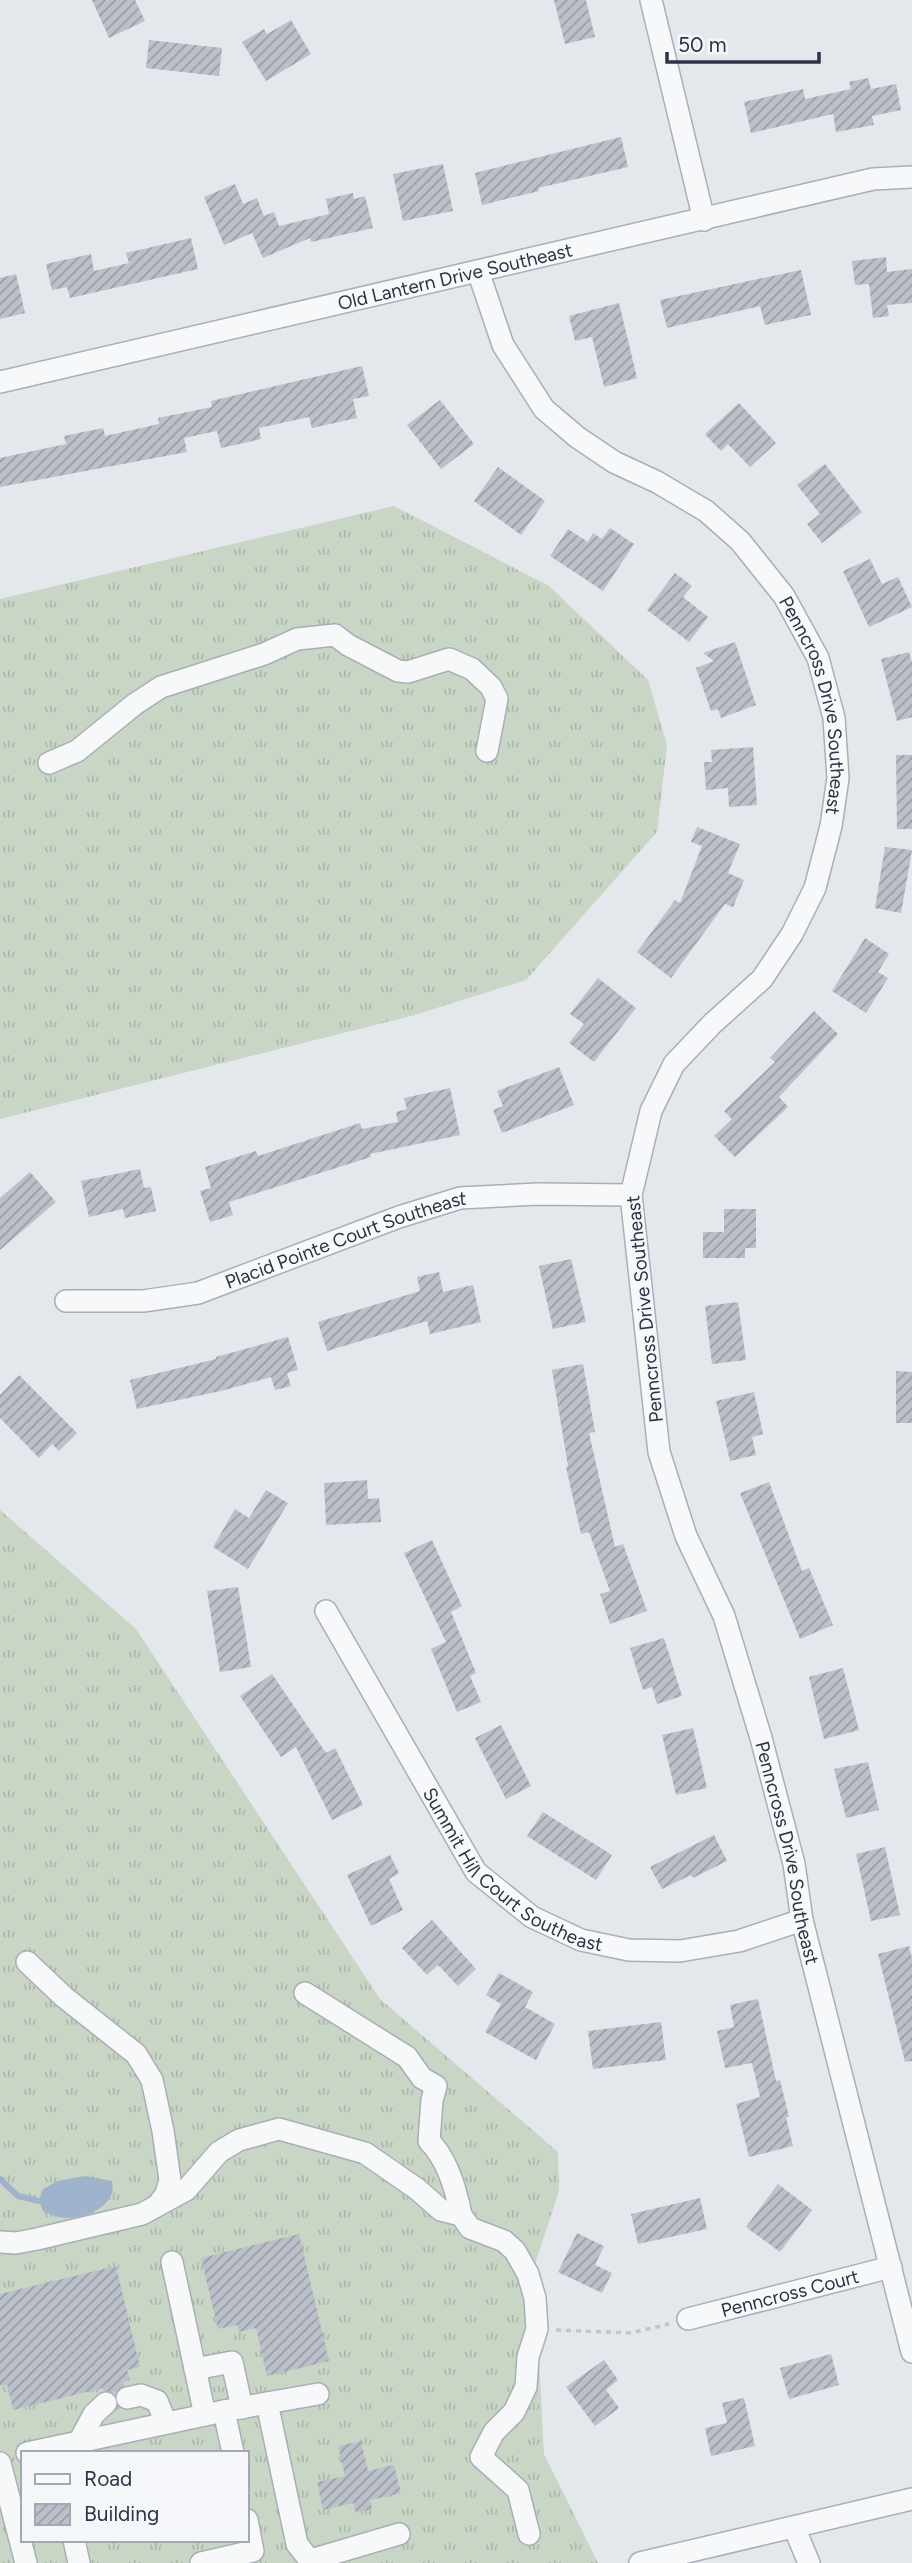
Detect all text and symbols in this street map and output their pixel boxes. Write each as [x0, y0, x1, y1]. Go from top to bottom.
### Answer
scale bar [667, 21, 819, 65]
text: 50 m [678, 32, 727, 57]
street label: Old Lantern Drive Southeast [335, 238, 575, 315]
street label: Penncross Drive Southeast [774, 592, 849, 816]
street label: Placid Pointe Court Southeast [222, 1187, 467, 1294]
street label: Penncross Drive Southeast [621, 1194, 668, 1424]
street label: Penncross Drive Southeast [750, 1739, 824, 1967]
street label: Summit Hill Court Southeast [418, 1783, 605, 1956]
street label: Penncross Court [718, 2265, 861, 2322]
legend [21, 2451, 248, 2542]
text: Road [84, 2466, 132, 2491]
text: Building [84, 2501, 159, 2526]

